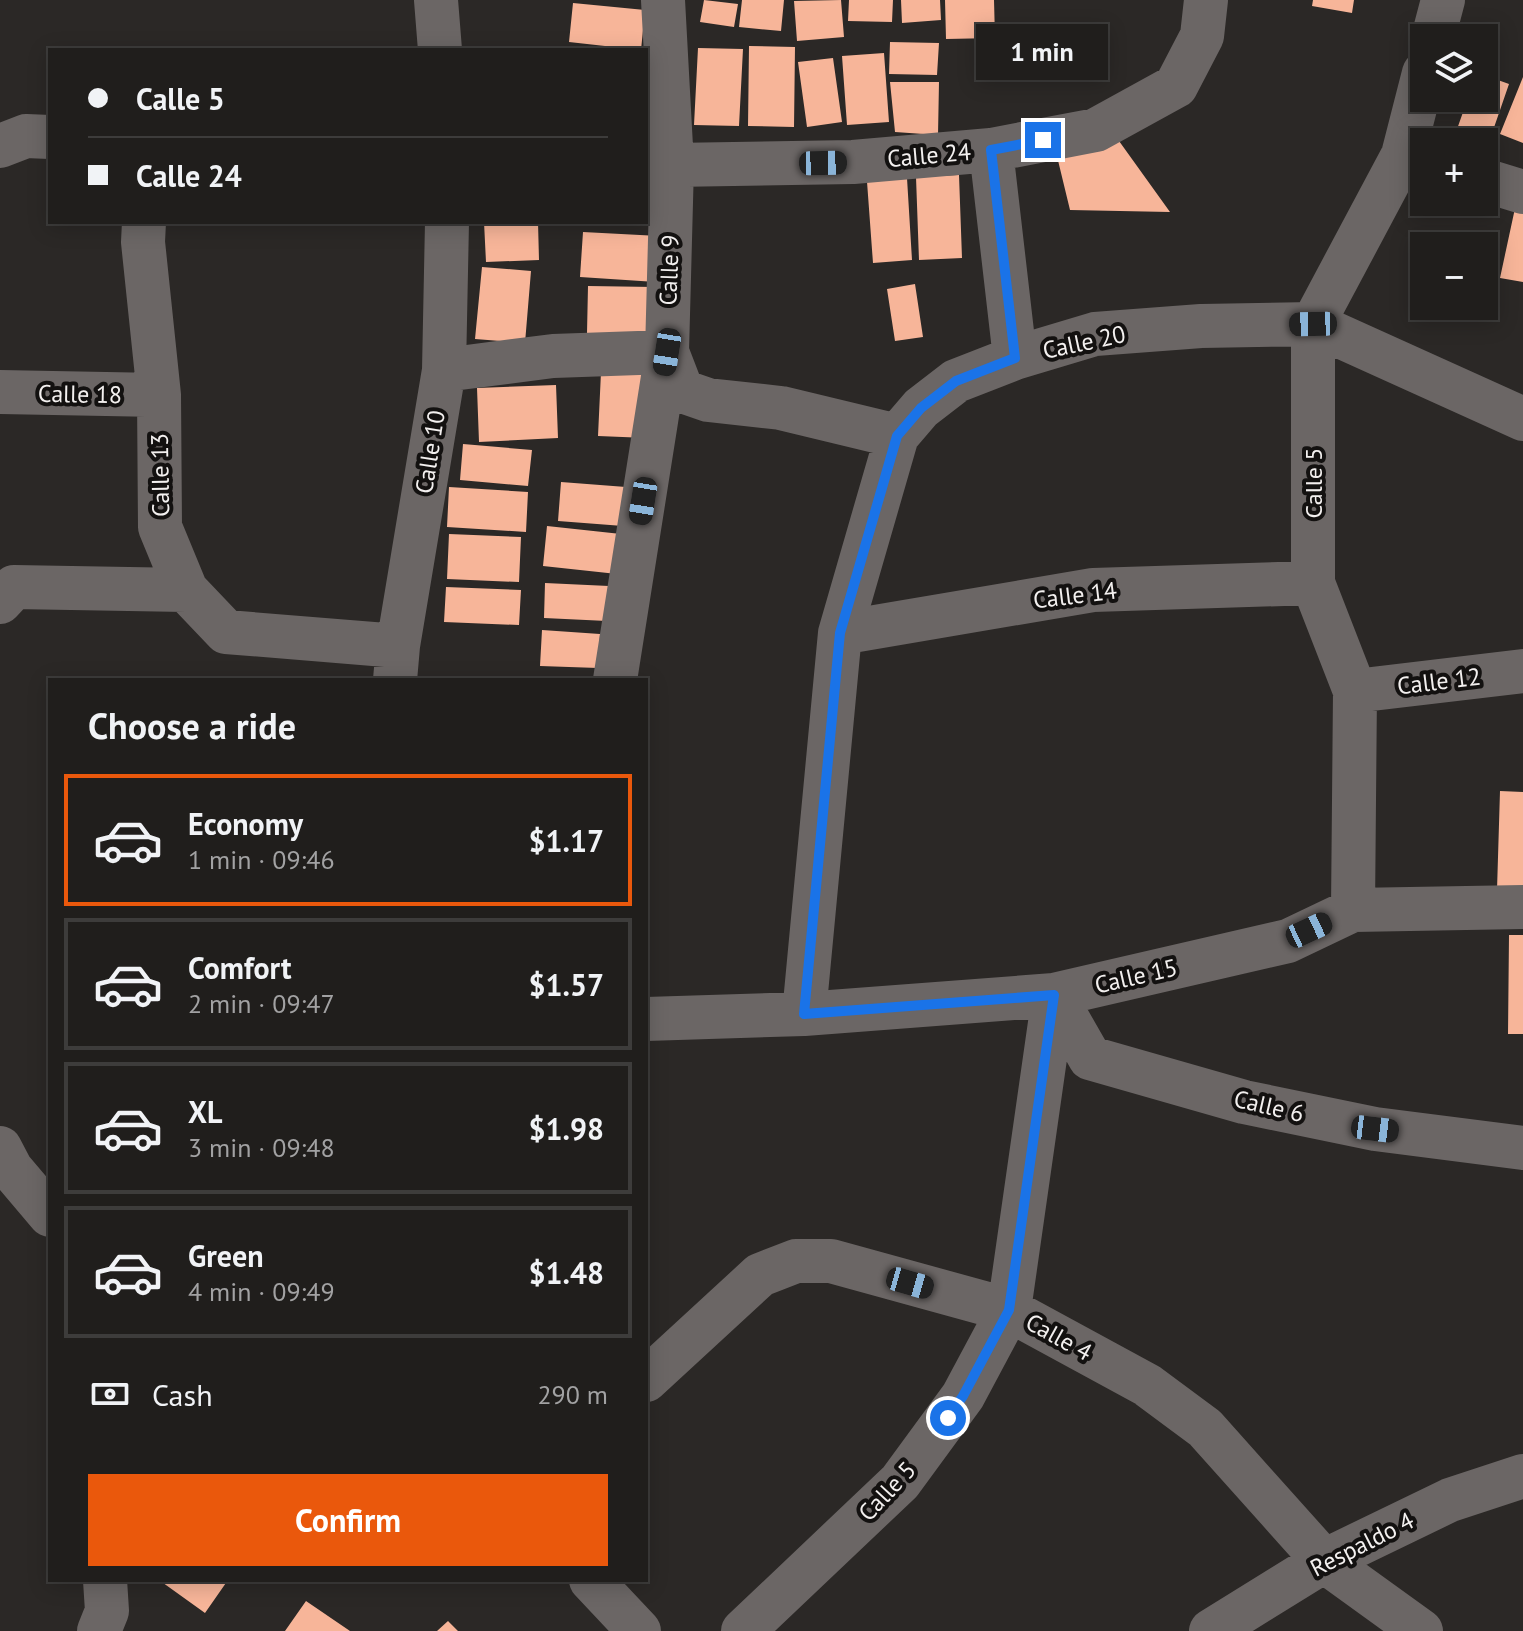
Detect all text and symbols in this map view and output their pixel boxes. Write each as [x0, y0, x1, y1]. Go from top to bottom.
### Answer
callout: 1 min [977, 24, 1109, 80]
map controls [1410, 24, 1498, 320]
button: layers [1410, 24, 1498, 112]
text: 1 min [1010, 35, 1074, 68]
text: Calle 5 [136, 79, 225, 118]
route end [1025, 122, 1061, 158]
button: + [1410, 128, 1498, 216]
street label: Calle 24 [886, 136, 972, 174]
car [799, 151, 847, 175]
text: Calle 24 [136, 156, 242, 195]
button: − [1410, 232, 1498, 320]
street label: Calle 9 [652, 234, 686, 306]
car [1289, 312, 1337, 336]
street label: Calle 20 [1040, 318, 1128, 366]
car [651, 326, 683, 378]
street label: Calle 18 [38, 378, 122, 410]
street label: Calle 10 [408, 408, 452, 496]
street label: Calle 13 [144, 433, 176, 517]
street label: Calle 5 [1298, 448, 1329, 518]
car [627, 475, 659, 527]
street label: Calle 14 [1031, 574, 1119, 616]
street label: Calle 12 [1395, 660, 1483, 702]
text: Choose a ride [88, 702, 296, 749]
icon: car [92, 804, 164, 876]
text: Economy [188, 804, 303, 843]
text: $1.17 [529, 821, 604, 860]
text: 1 min · 09:46 [188, 843, 335, 876]
car [1282, 909, 1336, 951]
icon: car [92, 948, 164, 1020]
text: Comfort [188, 948, 291, 987]
street label: Calle 15 [1092, 951, 1180, 1001]
text: $1.57 [529, 965, 604, 1004]
text: 2 min · 09:47 [188, 987, 335, 1020]
street label: Calle 6 [1231, 1083, 1307, 1129]
icon: car [92, 1092, 164, 1164]
text: XL [188, 1092, 222, 1131]
text: $1.98 [529, 1109, 604, 1148]
car [1350, 1114, 1400, 1144]
text: 3 min · 09:48 [188, 1131, 335, 1164]
icon: car [92, 1236, 164, 1308]
text: Green [188, 1236, 263, 1275]
text: $1.48 [529, 1253, 604, 1292]
car [884, 1265, 936, 1301]
text: 4 min · 09:49 [188, 1275, 335, 1308]
street label: Calle 4 [1020, 1306, 1098, 1368]
icon: cash [88, 1372, 132, 1416]
text: Cash [152, 1375, 213, 1414]
text: 290 m [537, 1378, 608, 1411]
route start [930, 1400, 966, 1436]
street label: Calle 5 [851, 1455, 923, 1527]
button: Confirm [88, 1474, 608, 1566]
street label: Respaldo 4 [1305, 1505, 1419, 1583]

